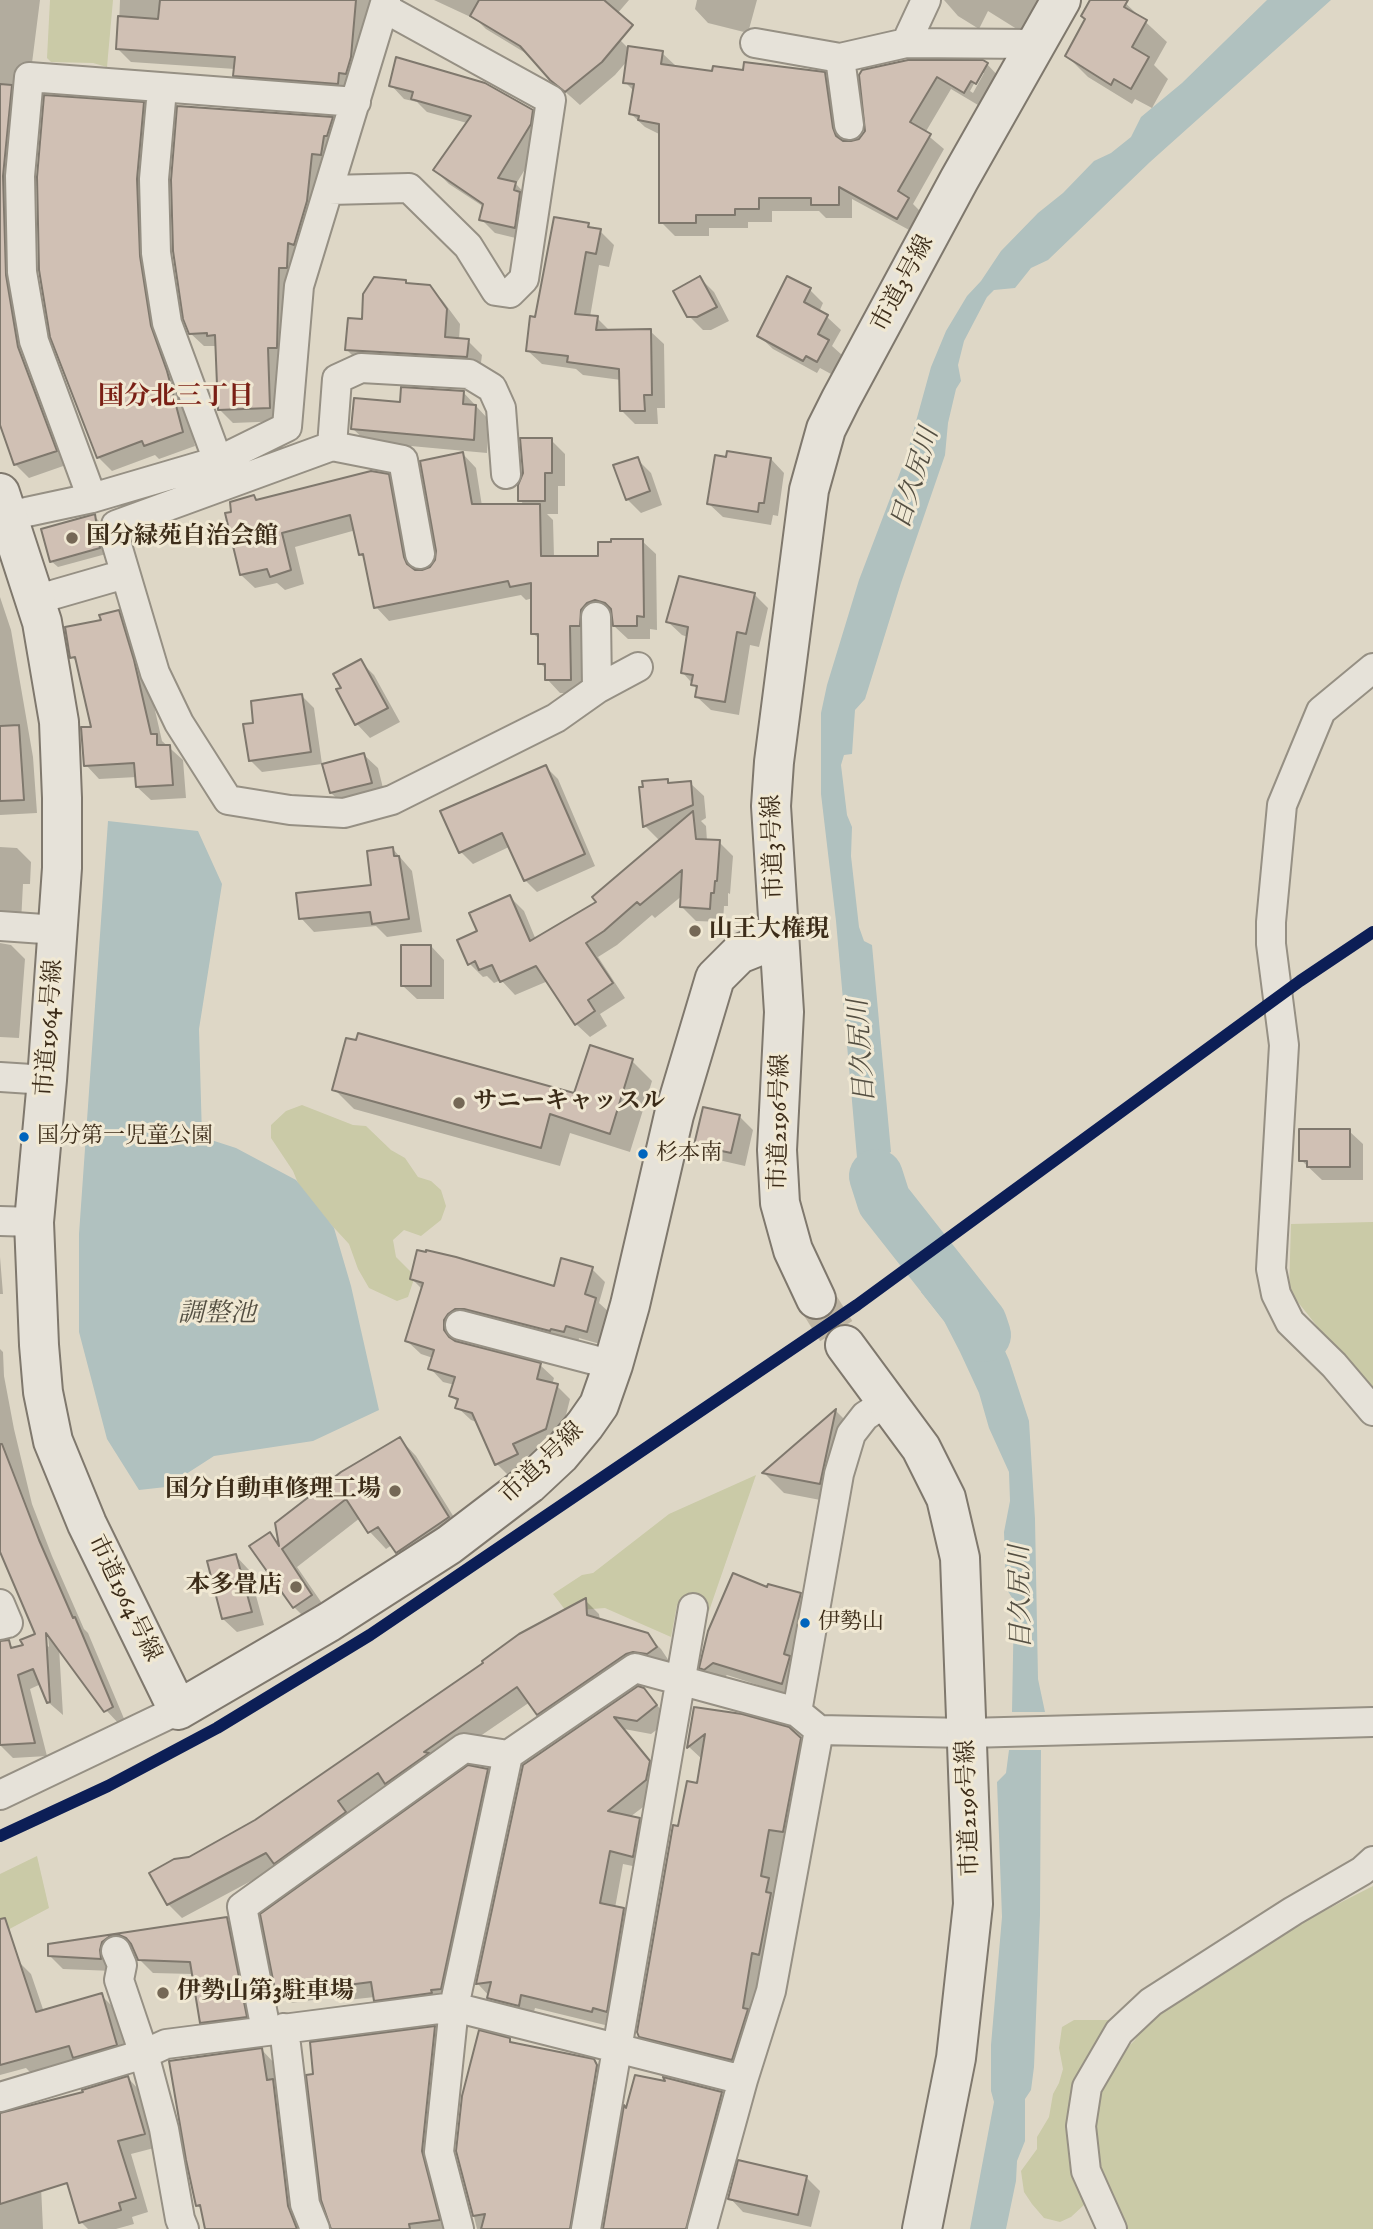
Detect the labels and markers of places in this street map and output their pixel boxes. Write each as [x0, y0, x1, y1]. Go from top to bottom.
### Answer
place label: 国分緑苑自治会館 [86, 524, 278, 552]
marker: 国分緑苑自治会館 [64, 530, 80, 546]
place label: 山王大権現 [709, 917, 829, 945]
marker: 山王大権現 [687, 923, 703, 939]
place label: サニーキャッスル [473, 1089, 665, 1117]
marker: サニーキャッスル [451, 1095, 467, 1111]
place label: 国分第一児童公園 [37, 1124, 213, 1150]
marker: 国分第一児童公園 [17, 1130, 31, 1144]
place label: 杉本南 [656, 1141, 722, 1167]
marker: 杉本南 [636, 1147, 650, 1161]
place label: 国分自動車修理工場 [165, 1477, 381, 1505]
marker: 国分自動車修理工場 [387, 1483, 403, 1499]
place label: 本多畳店 [186, 1573, 282, 1601]
marker: 本多畳店 [288, 1579, 304, 1595]
place label: 伊勢山 [818, 1610, 884, 1636]
marker: 伊勢山 [798, 1616, 812, 1630]
place label: 伊勢山第3駐車場 [177, 1979, 354, 2007]
marker: 伊勢山第3駐車場 [155, 1985, 171, 2001]

